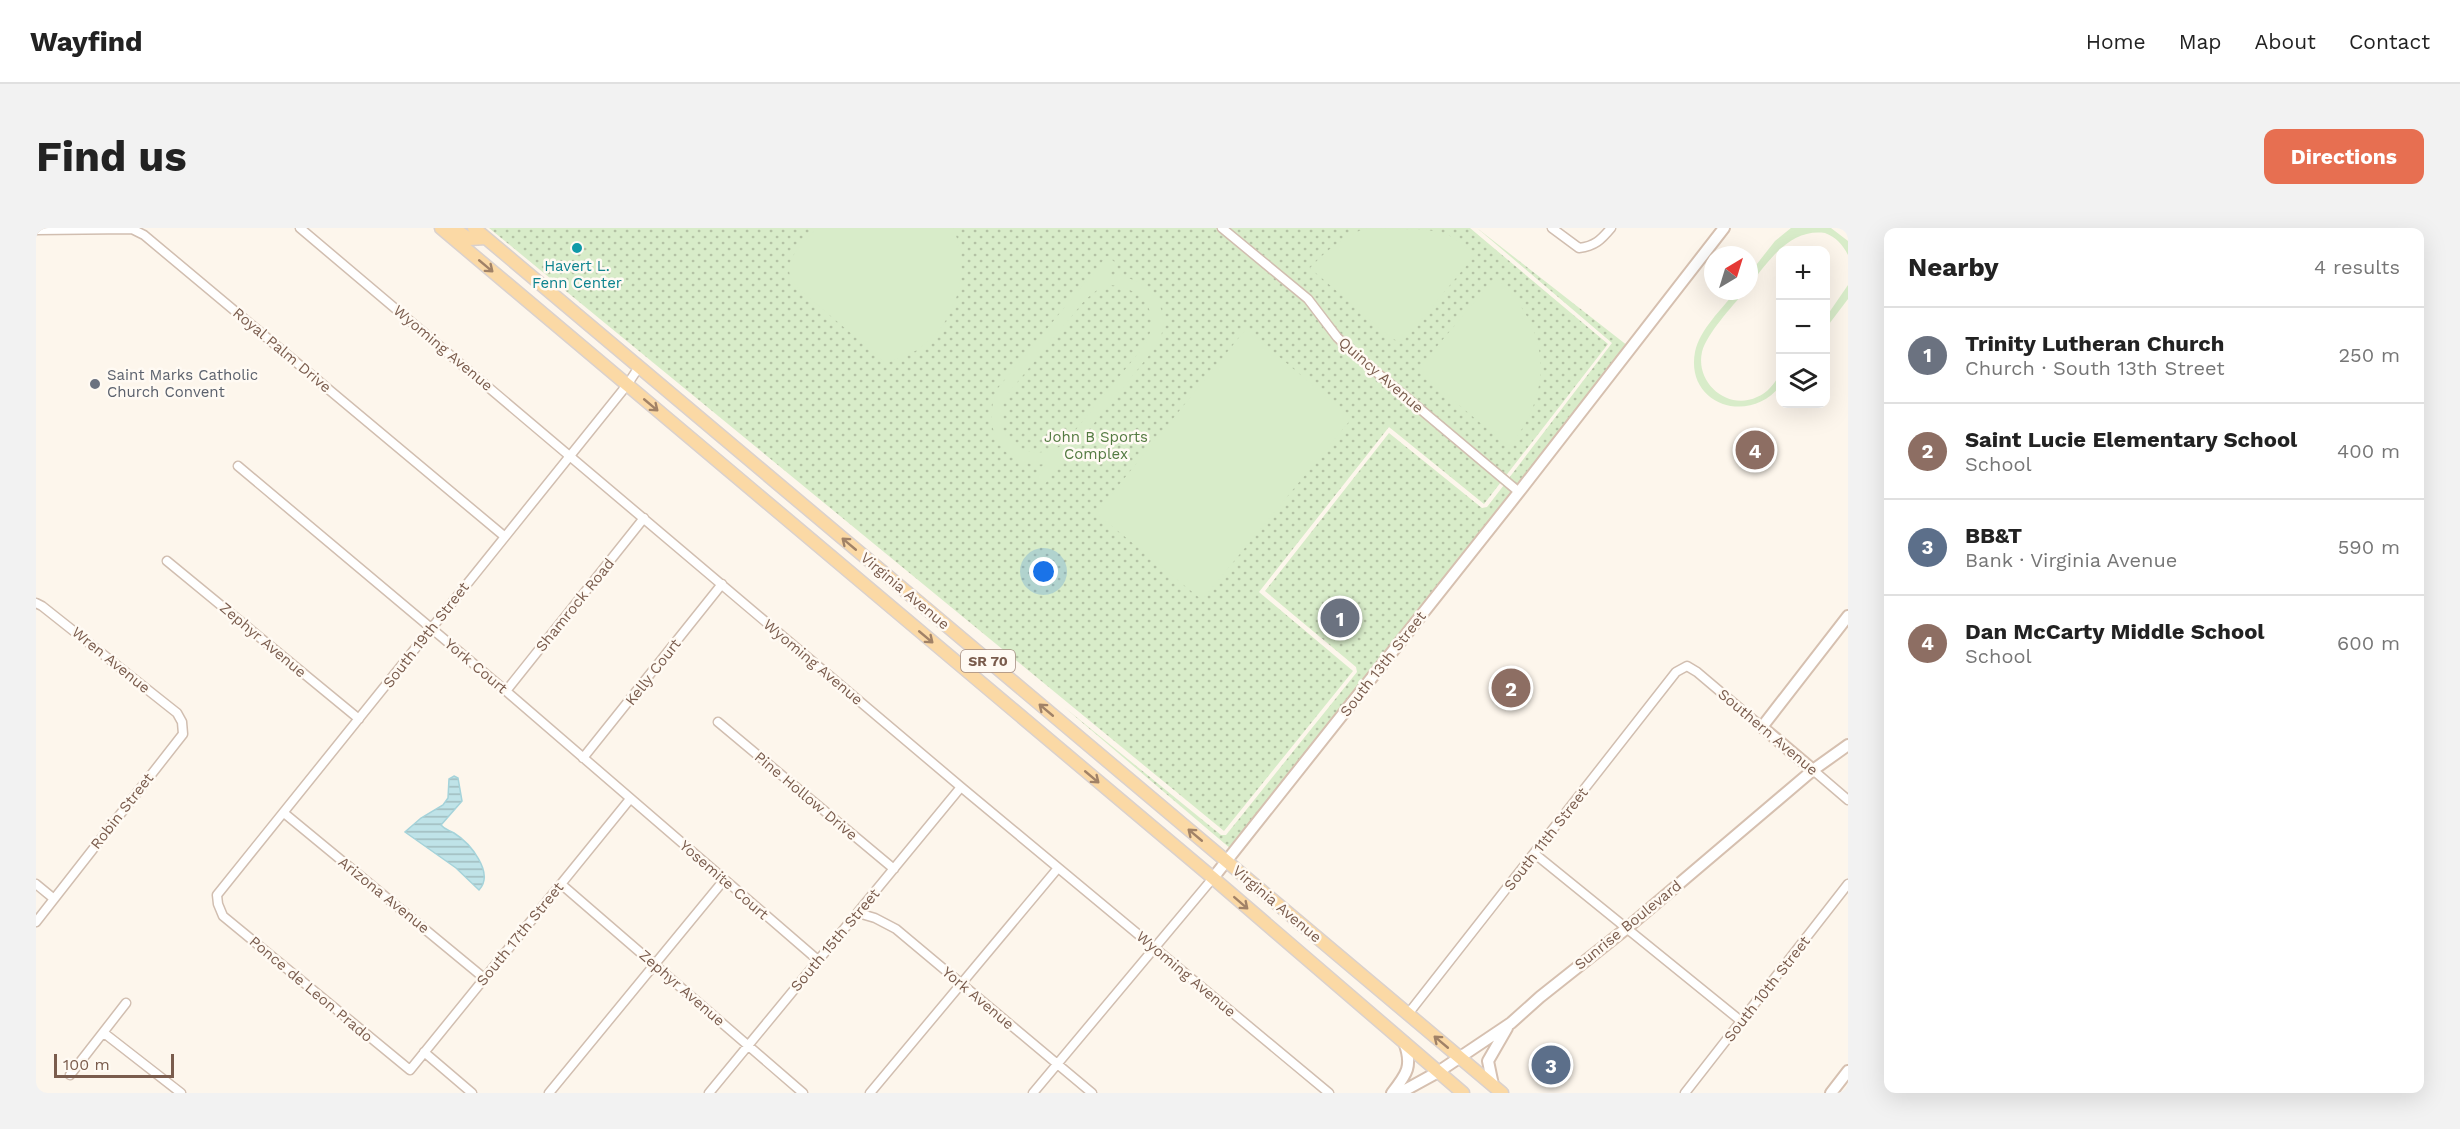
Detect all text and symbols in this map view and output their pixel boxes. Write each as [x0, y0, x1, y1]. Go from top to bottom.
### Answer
text: Wayfind [30, 25, 143, 58]
text: Home [2086, 29, 2146, 54]
text: Map [2179, 29, 2222, 54]
text: About [2255, 29, 2316, 54]
text: Contact [2349, 29, 2430, 54]
button: Directions [2264, 129, 2424, 184]
text: Find us [36, 132, 187, 181]
marker: Havert L. Fenn Center [570, 241, 584, 255]
north arrow [1704, 246, 1758, 300]
map controls [1776, 246, 1830, 408]
button: + [1776, 246, 1830, 300]
text: Nearby [1908, 252, 1999, 282]
text: 4 results [2314, 255, 2400, 279]
place label: Havert L. Fenn Center [532, 257, 622, 292]
one-way arrow [478, 259, 493, 273]
button: − [1776, 300, 1830, 354]
street label: Wyoming Avenue [390, 301, 496, 395]
street label: Royal Palm Drive [229, 304, 335, 396]
text: Trinity Lutheran Church [1965, 331, 2224, 356]
street label: Quincy Avenue [1335, 333, 1427, 417]
text: 1 [1923, 343, 1932, 367]
text: 250 m [2338, 343, 2400, 367]
button: layers [1776, 354, 1830, 408]
text: Church · South 13th Street [1965, 356, 2225, 380]
place label: Saint Marks Catholic Church Convent [107, 366, 258, 401]
marker: Saint Marks Catholic Church Convent [88, 377, 102, 391]
one-way arrow [643, 398, 658, 412]
text: Saint Lucie Elementary School [1965, 427, 2297, 452]
park label: John B Sports Complex [1044, 428, 1148, 463]
pin: 4 [1736, 428, 1774, 472]
text: 2 [1922, 439, 1933, 463]
text: 400 m [2337, 439, 2400, 463]
text: School [1965, 452, 2032, 476]
text: BB&T [1965, 523, 2022, 548]
text: 3 [1922, 535, 1933, 559]
text: 590 m [2338, 535, 2400, 559]
one-way arrow [841, 537, 857, 550]
text: Bank · Virginia Avenue [1965, 548, 2177, 572]
street label: Virginia Avenue [857, 549, 953, 633]
street label: Shamrock Road [532, 555, 618, 655]
your location [1029, 557, 1058, 586]
street label: South 19th Street [379, 578, 473, 691]
pin: 1 [1320, 596, 1360, 640]
street label: Zephyr Avenue [216, 599, 310, 681]
street label: South 13th Street [1336, 608, 1430, 720]
street label: Wyoming Avenue [760, 615, 866, 709]
text: Dan McCarty Middle School [1965, 619, 2265, 644]
street label: Wren Avenue [68, 623, 154, 697]
one-way arrow [918, 630, 933, 644]
text: 4 [1921, 631, 1934, 655]
text: 600 m [2337, 631, 2400, 655]
street label: York Court [441, 635, 512, 698]
street label: Kelly Court [621, 635, 685, 709]
text: School [1965, 644, 2032, 668]
road number: SR 70 [961, 650, 1015, 672]
pin: 2 [1492, 666, 1530, 710]
street label: Southern Avenue [1714, 685, 1822, 779]
one-way arrow [1039, 703, 1054, 717]
street label: Pine Hollow Drive [751, 748, 861, 844]
street label: Robin Street [87, 769, 158, 853]
one-way arrow [1084, 770, 1099, 784]
street label: South 11th Street [1500, 783, 1592, 894]
one-way arrow [1187, 829, 1203, 842]
street label: Yosemite Court [676, 836, 773, 924]
street label: Arizona Avenue [335, 853, 433, 937]
street label: Virginia Avenue [1229, 862, 1325, 946]
street label: Sunrise Boulevard [1571, 876, 1685, 974]
street label: South 17th Street [473, 878, 568, 990]
street label: South 15th Street [787, 884, 884, 995]
one-way arrow [1233, 896, 1248, 910]
street label: Wyoming Avenue [1133, 927, 1239, 1021]
street label: Ponce de Leon Prado [246, 932, 376, 1046]
street label: South 10th Street [1720, 932, 1814, 1045]
street label: Zephyr Avenue [636, 946, 728, 1030]
street label: York Avenue [938, 963, 1018, 1033]
one-way arrow [1434, 1035, 1449, 1049]
pin: 3 [1532, 1042, 1570, 1088]
scale bar [54, 1051, 174, 1078]
text: 100 m [63, 1055, 110, 1074]

